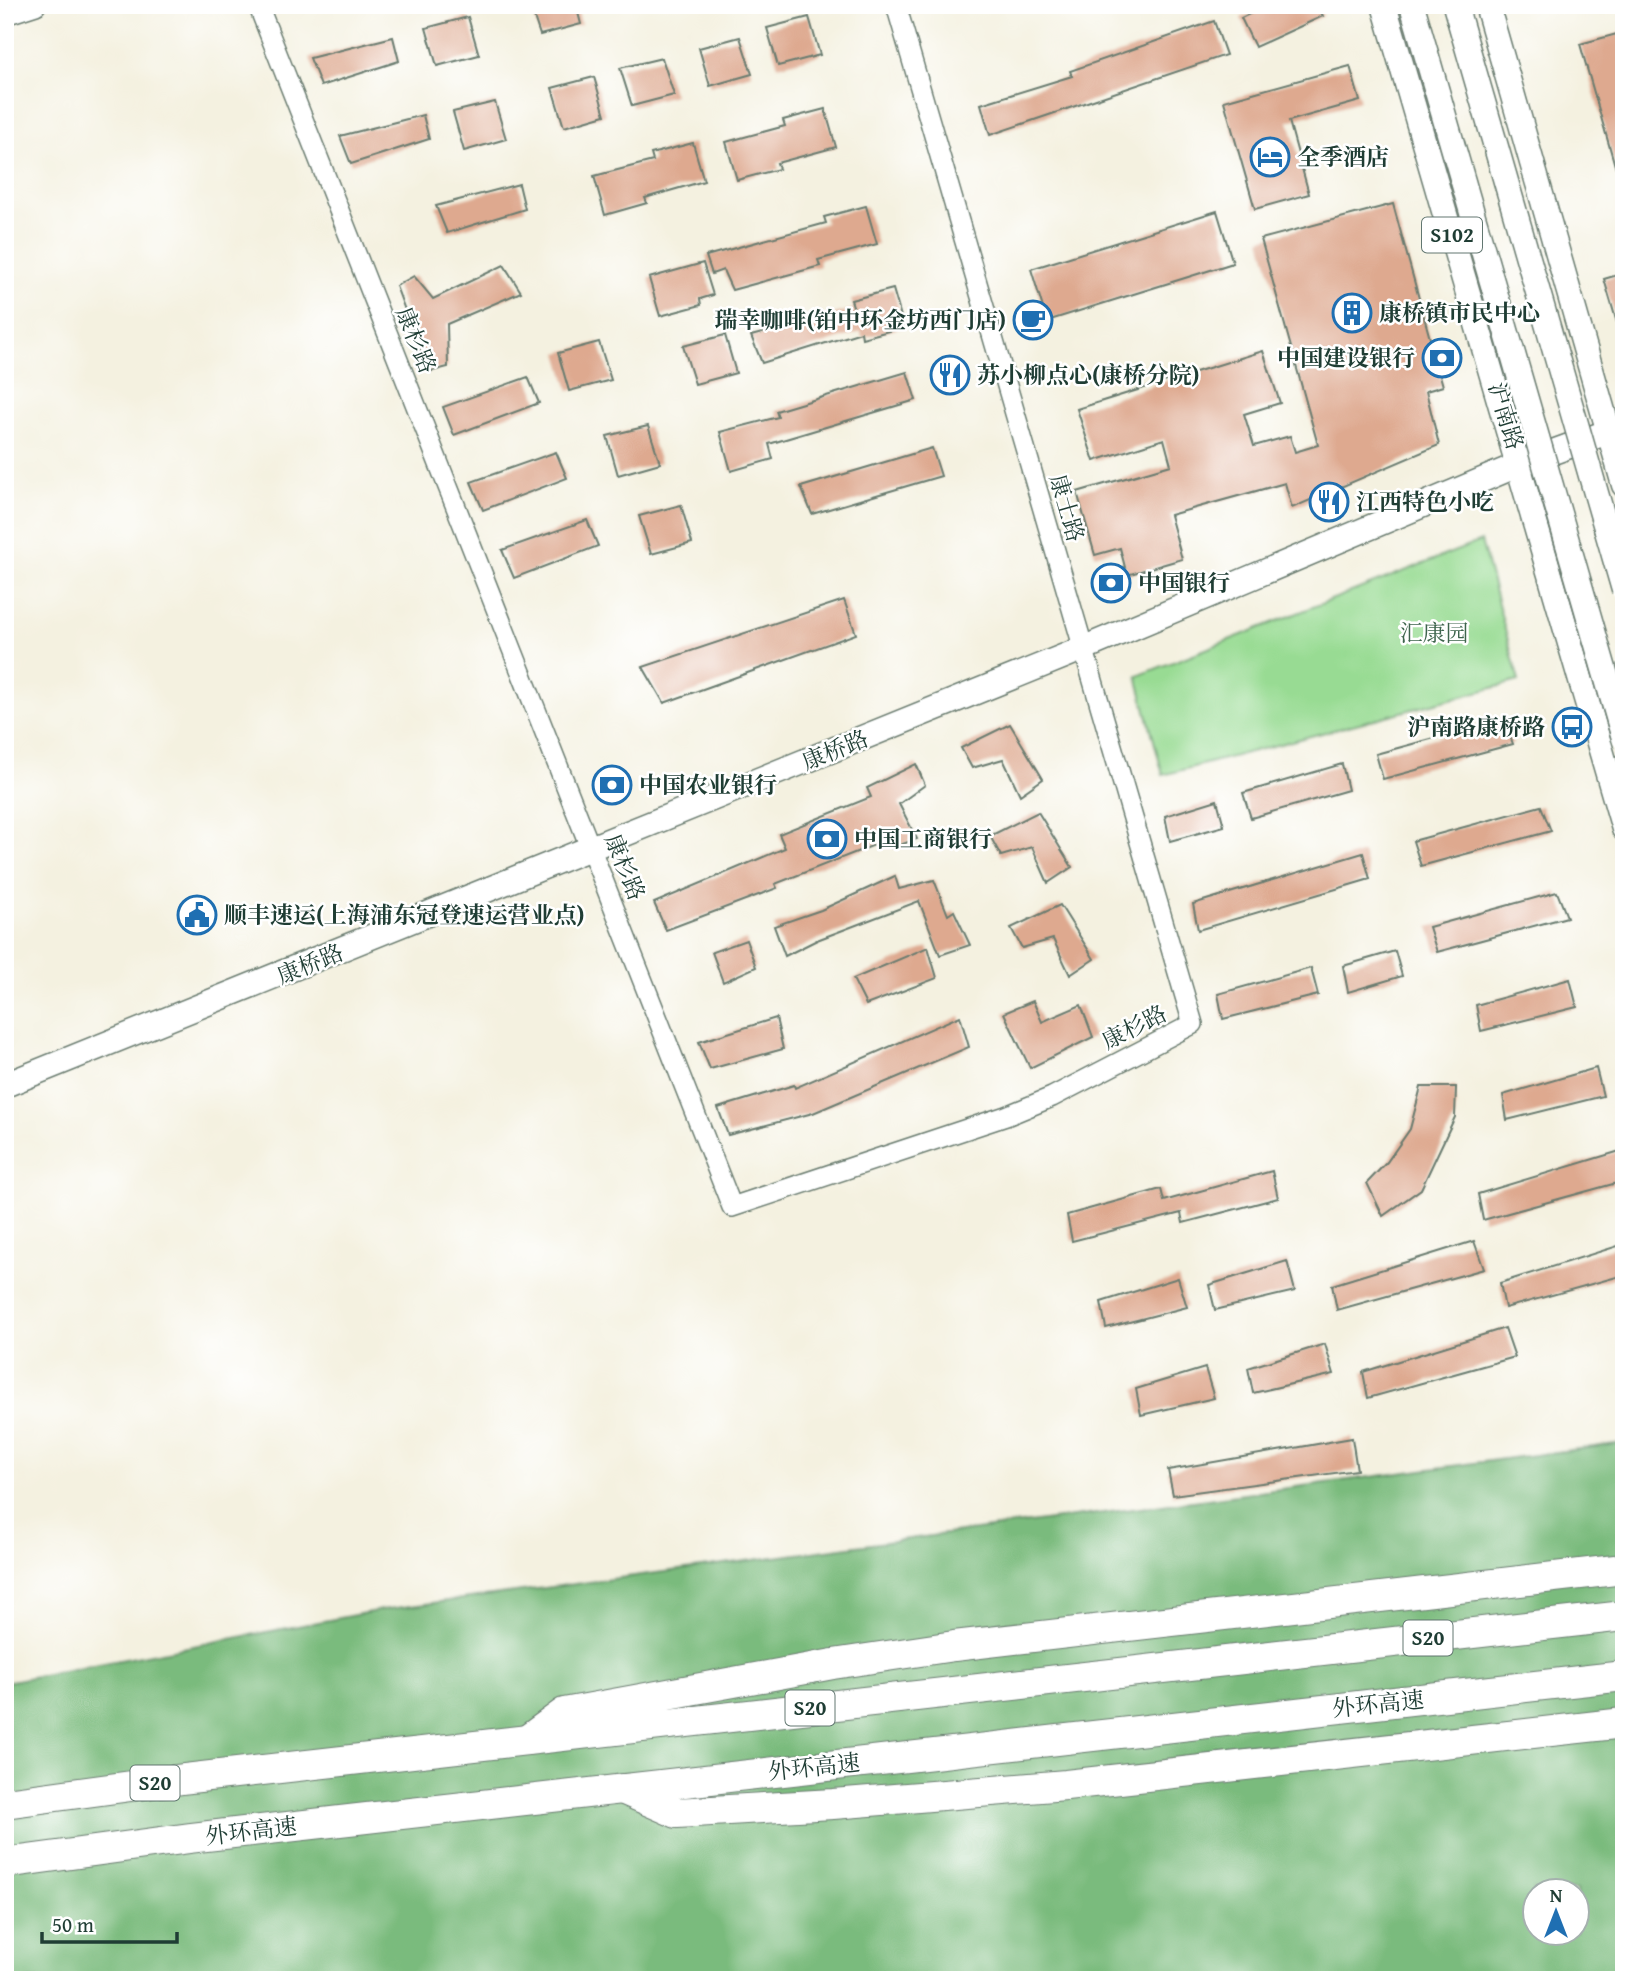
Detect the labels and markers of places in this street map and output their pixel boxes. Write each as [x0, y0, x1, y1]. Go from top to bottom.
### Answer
hotel icon: 全季酒店 [1249, 136, 1291, 178]
place label: 全季酒店 [1297, 140, 1389, 173]
building icon: 康桥镇市民中心 [1331, 292, 1373, 334]
place label: 康桥镇市民中心 [1379, 296, 1540, 329]
cafe icon: 瑞幸咖啡(铂中环金坊西门店) [1012, 299, 1054, 341]
place label: 瑞幸咖啡(铂中环金坊西门店) [715, 303, 1006, 336]
bank icon: 中国建设银行 [1421, 337, 1463, 379]
place label: 中国建设银行 [1277, 341, 1415, 374]
restaurant icon: 苏小柳点心(康桥分院) [929, 354, 971, 396]
place label: 苏小柳点心(康桥分院) [977, 358, 1199, 391]
restaurant icon: 江西特色小吃 [1308, 481, 1350, 523]
place label: 江西特色小吃 [1356, 485, 1494, 518]
bank icon: 中国银行 [1090, 562, 1132, 604]
place label: 中国银行 [1138, 566, 1230, 599]
bus stop icon: 沪南路康桥路 [1551, 706, 1593, 748]
place label: 沪南路康桥路 [1407, 710, 1545, 743]
bank icon: 中国农业银行 [591, 764, 633, 806]
place label: 中国农业银行 [639, 768, 777, 801]
bank icon: 中国工商银行 [806, 818, 848, 860]
place label: 中国工商银行 [854, 822, 992, 855]
public building icon: 顺丰速运(上海浦东冠登速运营业点) [176, 894, 218, 936]
place label: 顺丰速运(上海浦东冠登速运营业点) [224, 898, 584, 931]

